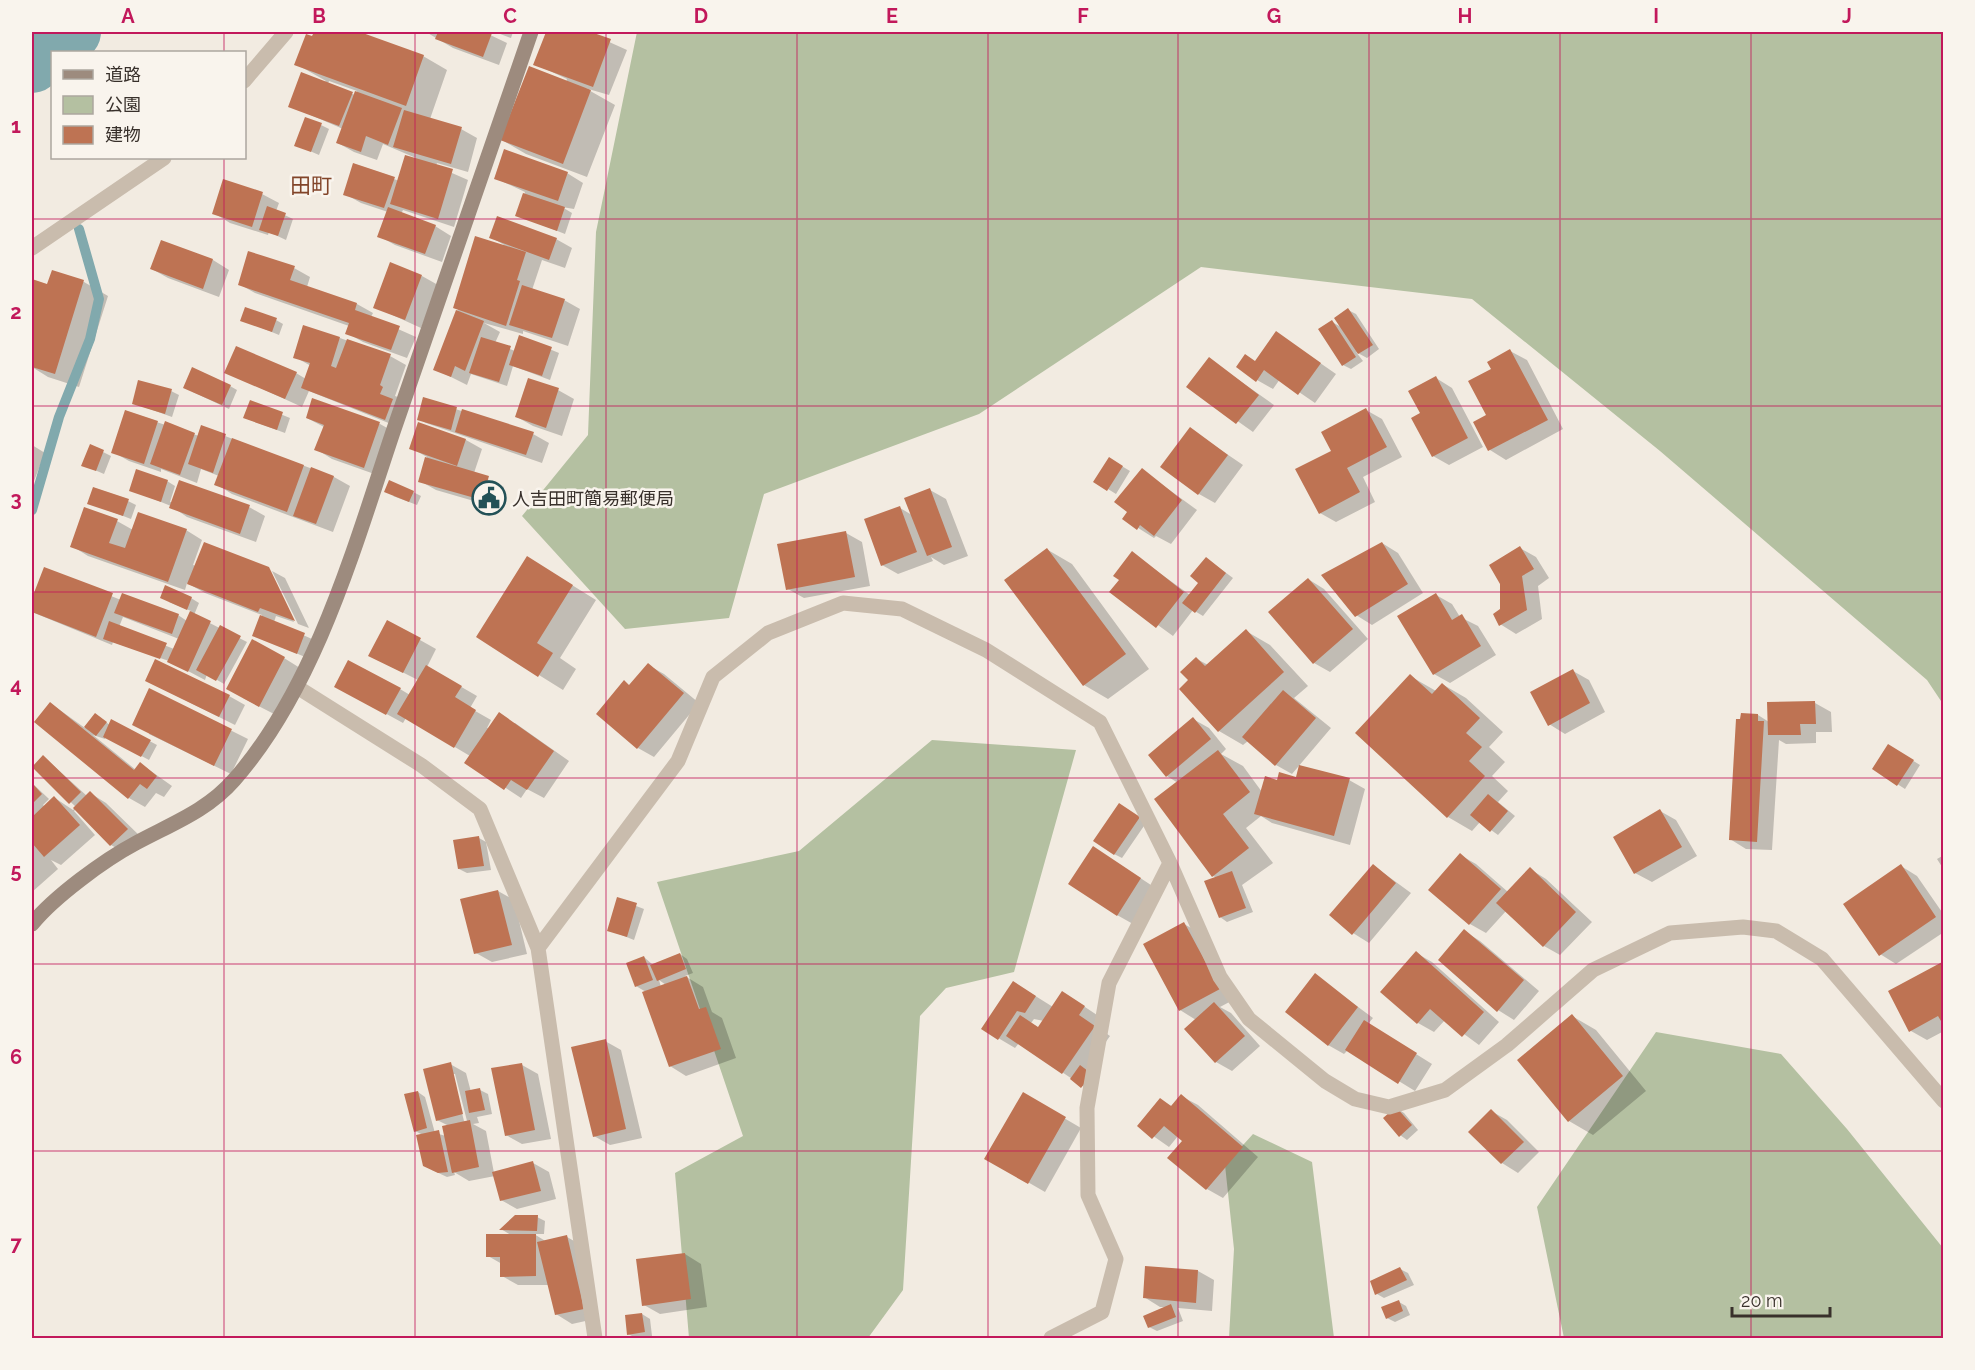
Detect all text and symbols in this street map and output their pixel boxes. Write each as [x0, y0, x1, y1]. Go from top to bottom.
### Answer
text: A [121, 4, 135, 28]
text: B [312, 4, 326, 28]
text: C [503, 4, 517, 28]
text: D [694, 4, 708, 28]
text: E [886, 4, 898, 28]
text: F [1077, 4, 1089, 28]
text: G [1267, 4, 1281, 28]
text: H [1458, 4, 1472, 28]
text: I [1653, 4, 1659, 28]
text: J [1842, 4, 1852, 28]
legend [51, 51, 246, 159]
text: 道路 [105, 64, 141, 85]
text: 公園 [105, 94, 141, 115]
text: 1 [11, 114, 21, 138]
text: 建物 [105, 124, 141, 145]
district label: 田町 [290, 173, 332, 198]
text: 2 [10, 300, 22, 324]
public building icon: 人吉田町簡易郵便局 [471, 480, 507, 516]
text: 3 [10, 487, 22, 511]
place label: 人吉田町簡易郵便局 [512, 488, 674, 509]
text: 4 [10, 673, 22, 697]
text: 5 [10, 859, 22, 883]
text: 6 [10, 1045, 22, 1069]
text: 7 [10, 1232, 22, 1256]
scale bar [1732, 1280, 1830, 1318]
text: 20 m [1741, 1290, 1783, 1311]

